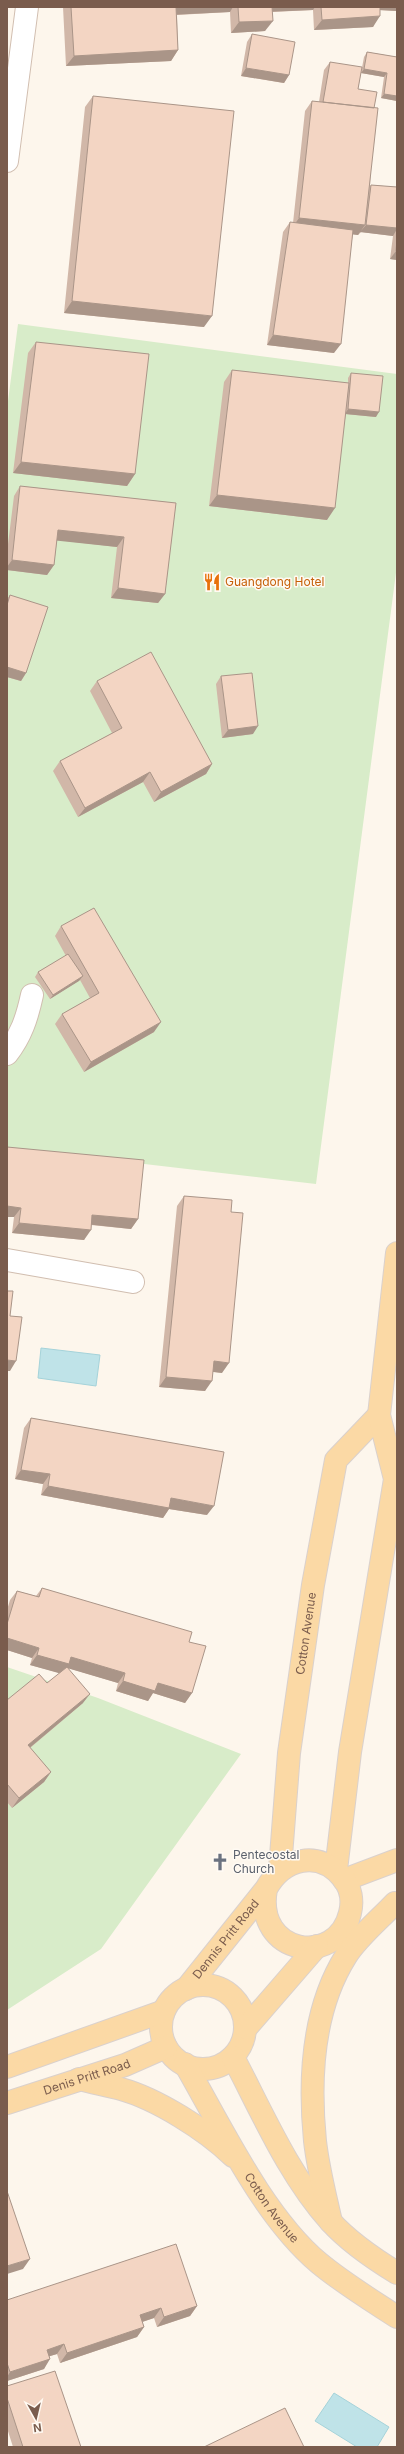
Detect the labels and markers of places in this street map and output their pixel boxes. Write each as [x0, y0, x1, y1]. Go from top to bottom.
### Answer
restaurant icon: Guangdong Hotel [202, 572, 222, 592]
place label: Guangdong Hotel [225, 574, 324, 589]
place label: Pentecostal Church [233, 1847, 300, 1876]
church icon: Pentecostal Church [210, 1852, 230, 1872]

